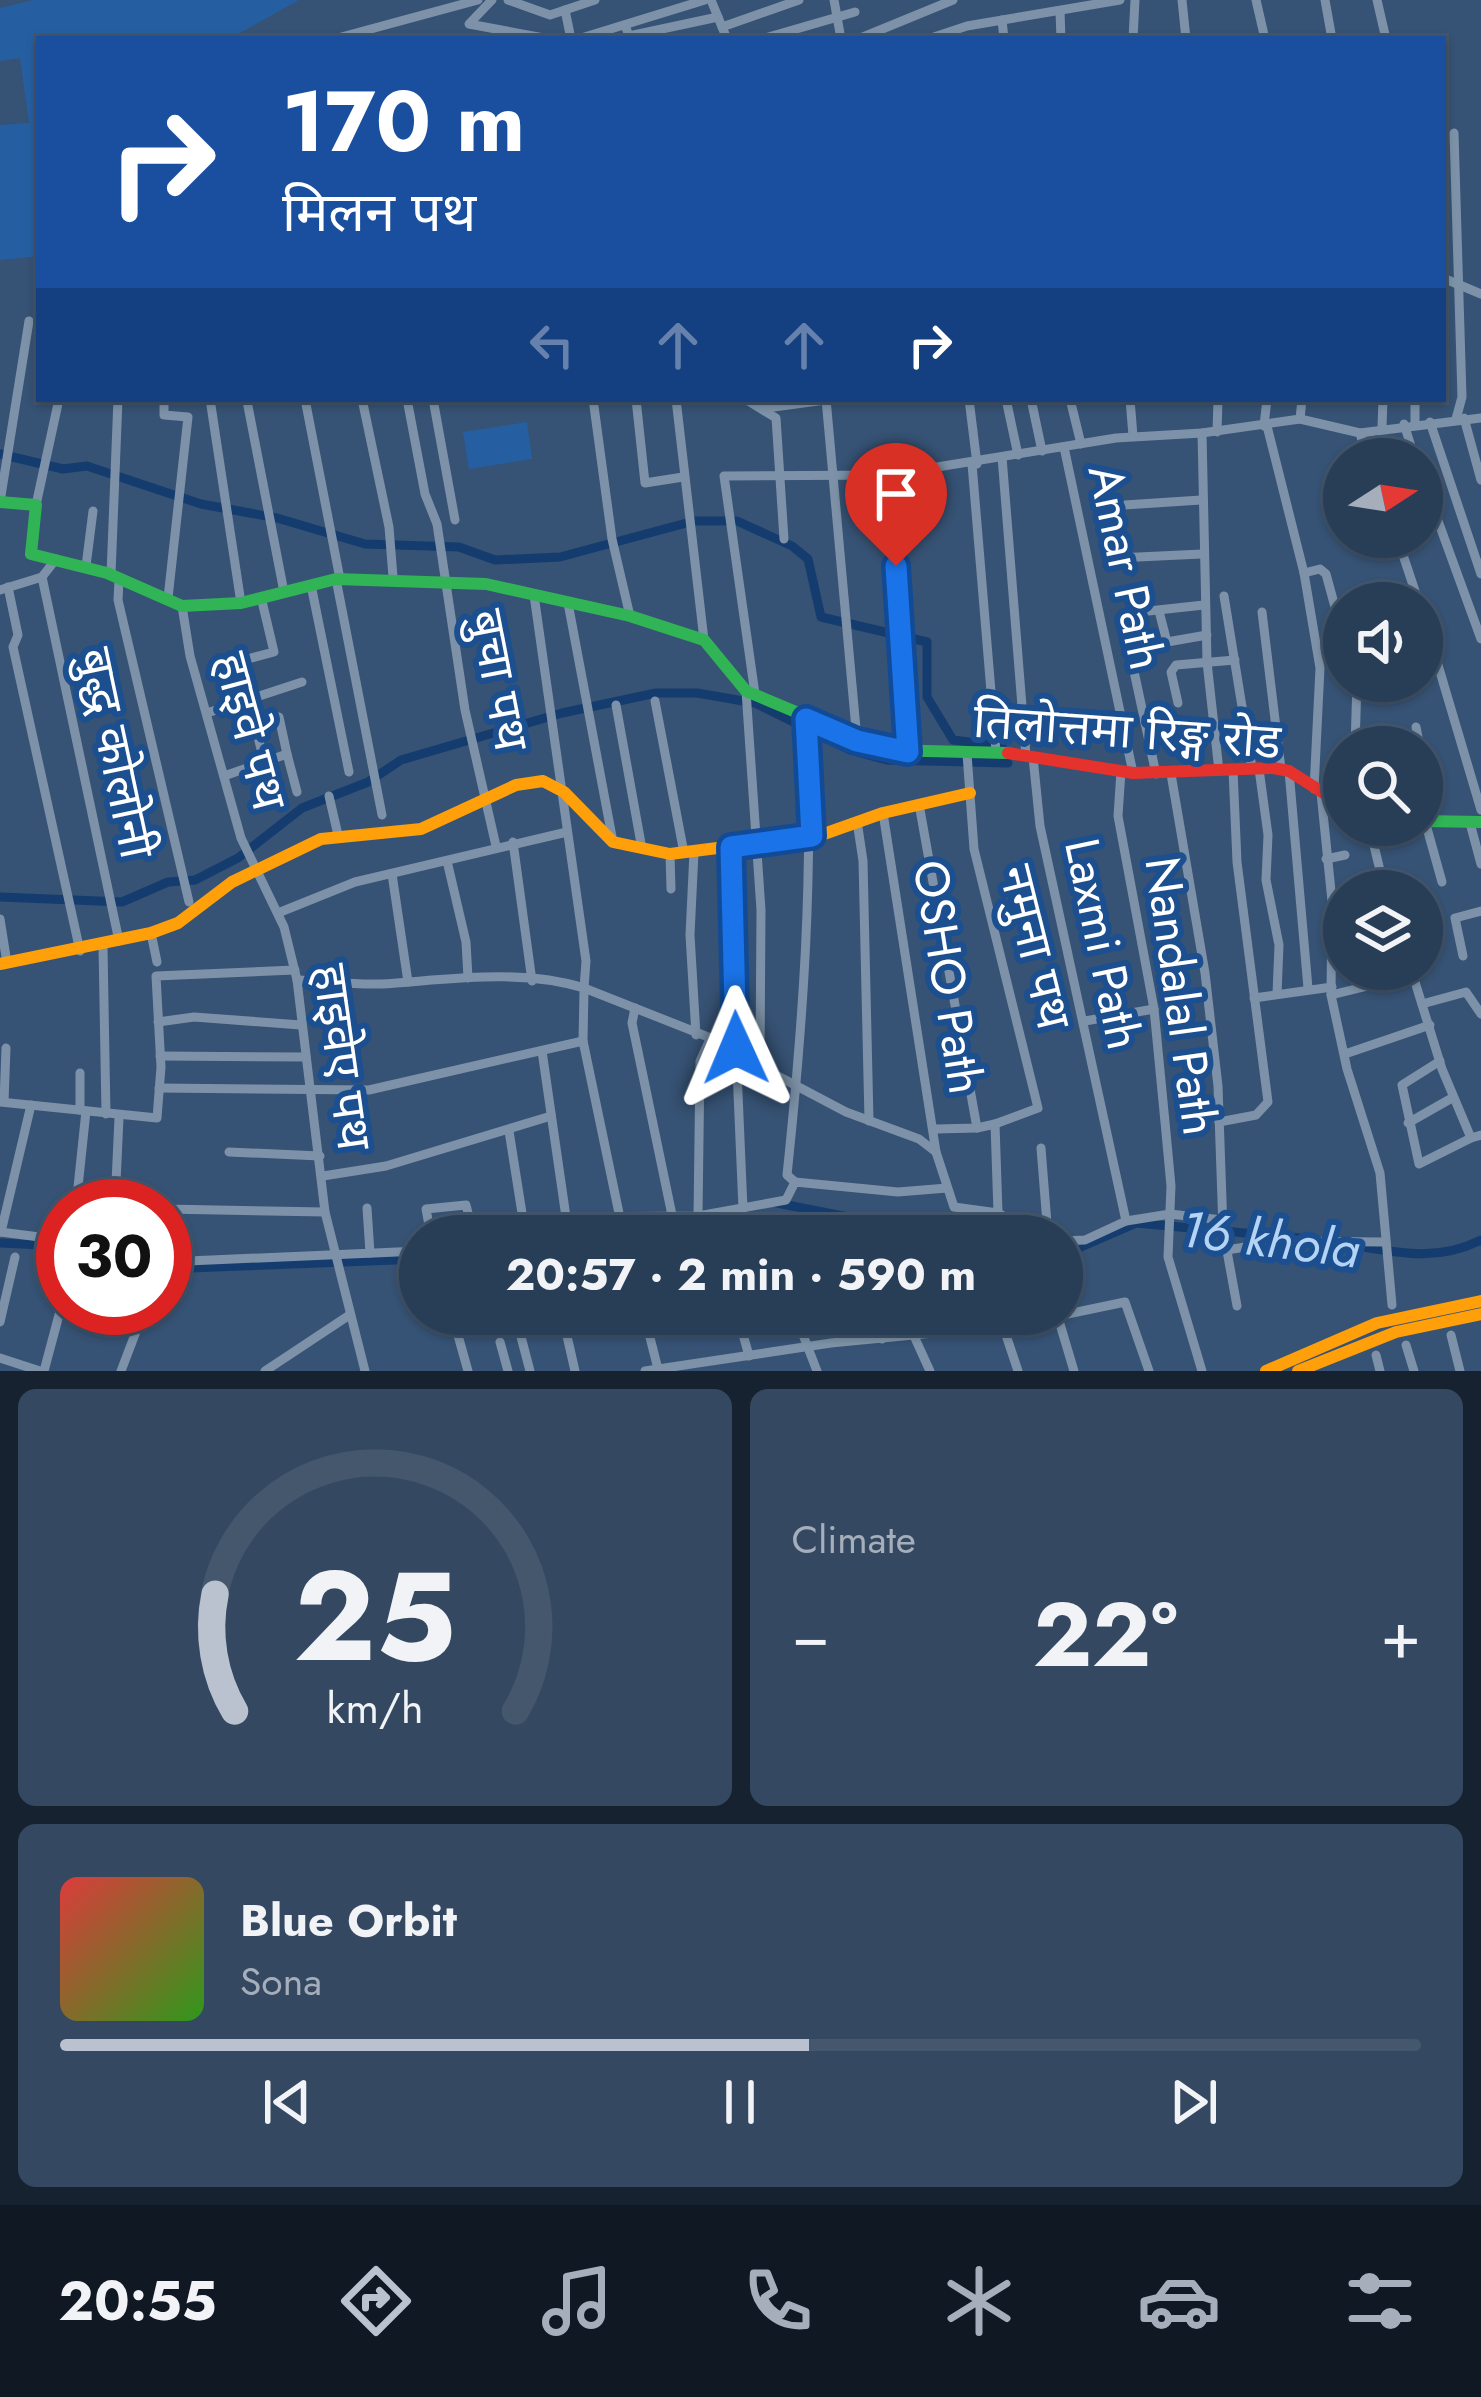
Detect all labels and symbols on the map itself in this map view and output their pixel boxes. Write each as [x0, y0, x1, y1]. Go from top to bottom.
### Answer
north arrow [1323, 438, 1443, 558]
pin [845, 443, 947, 566]
street label: Amar Path [1071, 458, 1181, 676]
street label: बुचा पथ [452, 603, 547, 758]
street label: बुद्ध कोलोनी [60, 641, 172, 866]
street label: हाइवे पथ [196, 645, 304, 819]
street label: तिलोत्तमा रिङ्ग रोड [971, 686, 1284, 776]
street label: Laxmi Path [1047, 832, 1159, 1056]
street label: Nandalal Path [1127, 852, 1235, 1140]
street label: OSHO Path [896, 855, 1000, 1099]
street label: नमुना पथ [981, 858, 1089, 1038]
street label: हाइवेए पथ [295, 960, 389, 1156]
position arrow [673, 985, 799, 1111]
speed limit sign: 30 [36, 1179, 192, 1335]
water label: 16 khola [1176, 1191, 1364, 1287]

